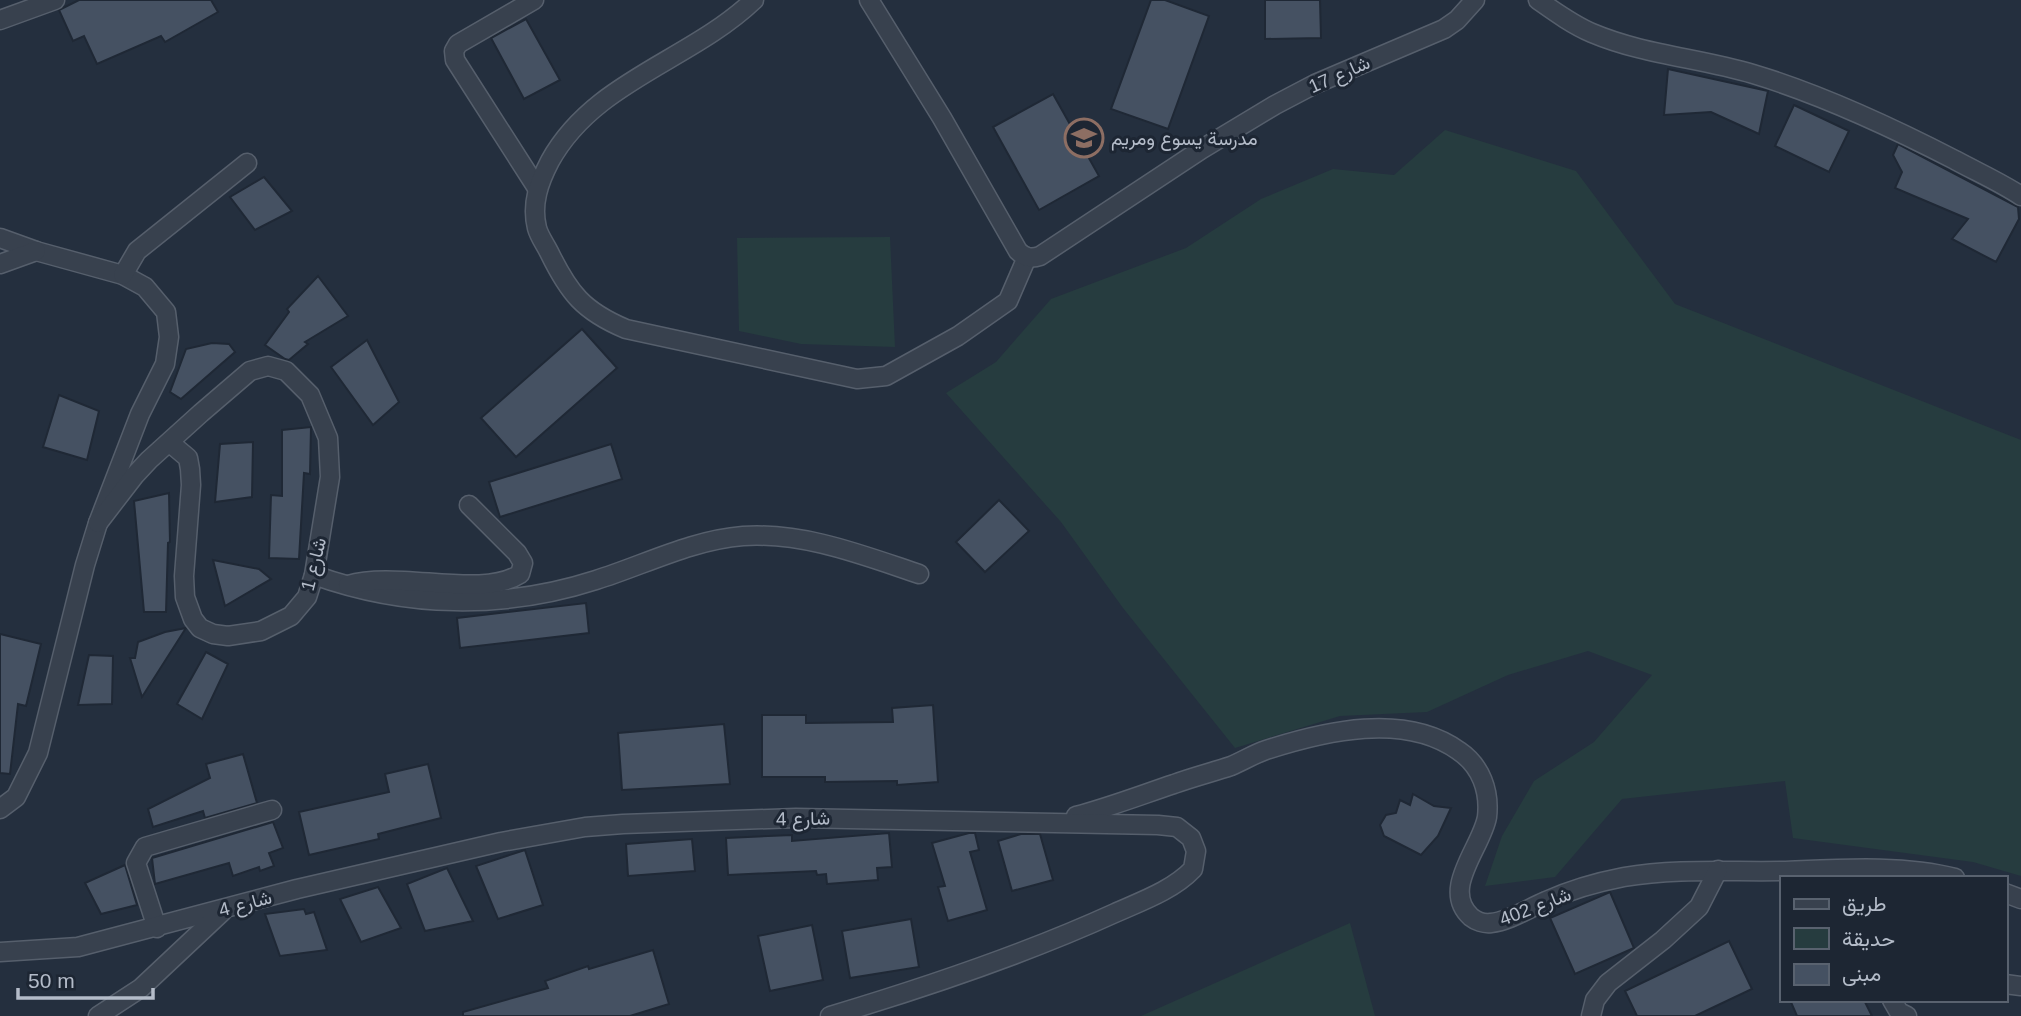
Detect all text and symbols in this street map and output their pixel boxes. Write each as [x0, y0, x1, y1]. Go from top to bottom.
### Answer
street label: شارع 17 [1305, 52, 1374, 99]
school or university icon: مدرسة يسوع ومريم [1063, 117, 1105, 159]
place label: مدرسة يسوع ومريم [1111, 128, 1258, 151]
street label: شارع 1 [297, 535, 332, 593]
street label: شارع 4 [776, 808, 830, 831]
legend [1780, 876, 2007, 1002]
street label: شارع 402 [1496, 883, 1575, 932]
street label: شارع 4 [216, 886, 274, 923]
text: طريق [1842, 892, 1887, 917]
text: حديقة [1842, 927, 1895, 951]
scale bar [18, 956, 152, 1000]
text: مبنى [1842, 962, 1881, 986]
text: 50 m [28, 969, 75, 992]

